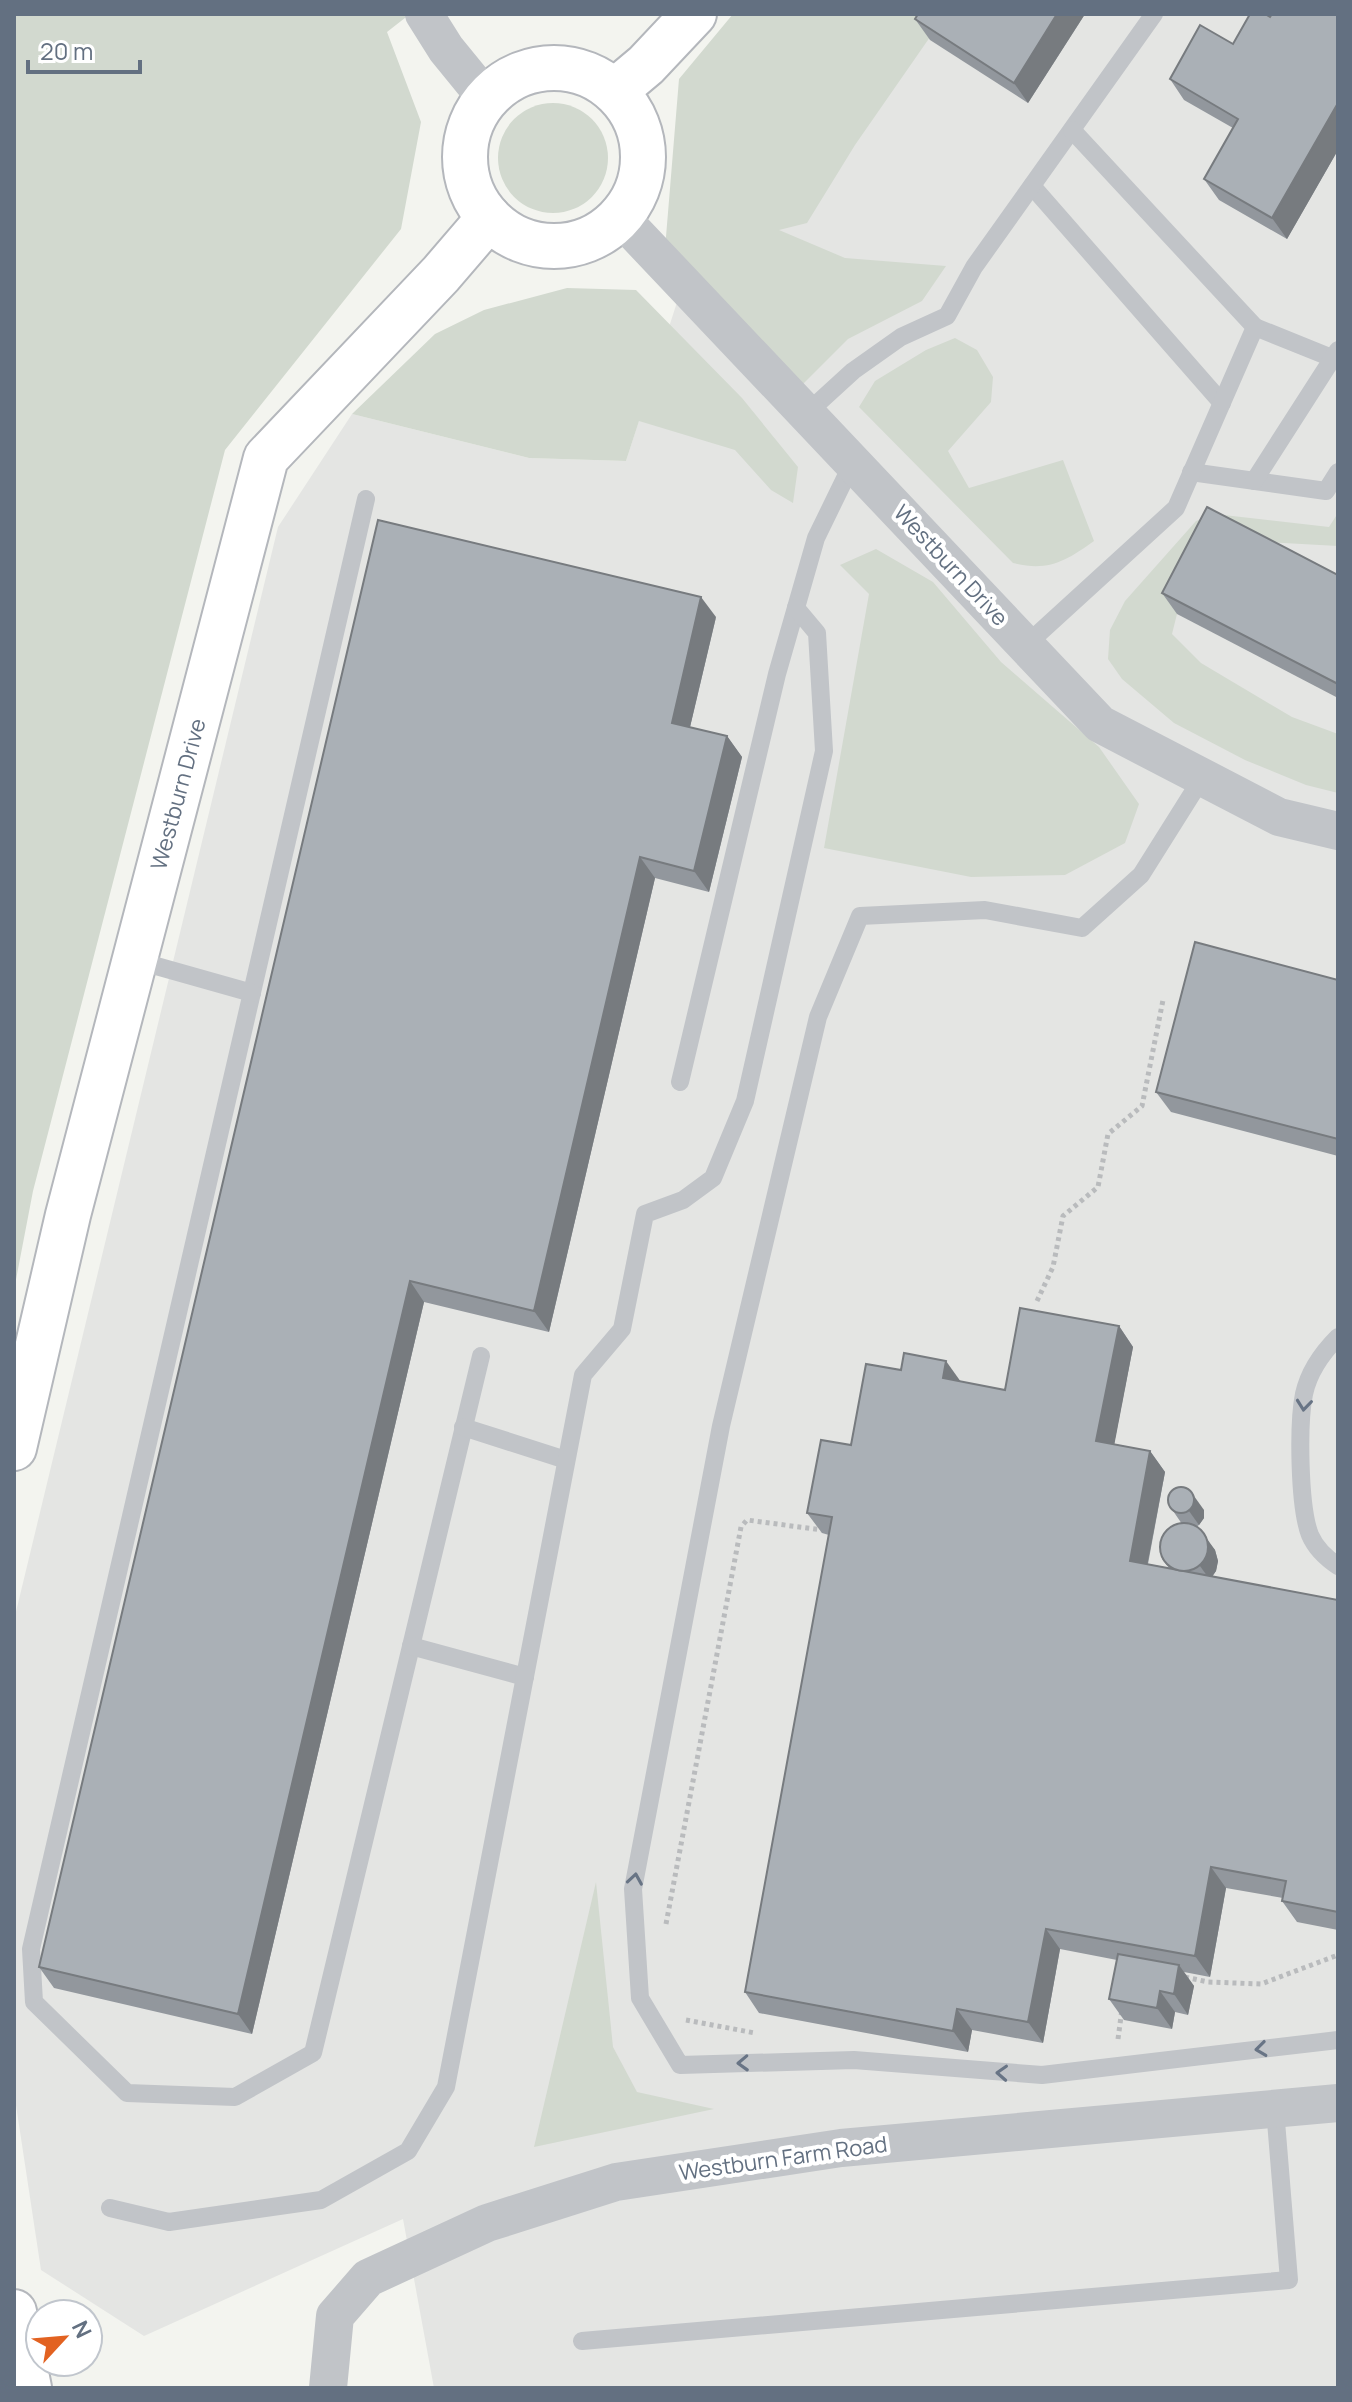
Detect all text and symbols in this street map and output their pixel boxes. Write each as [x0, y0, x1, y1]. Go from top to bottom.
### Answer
scale bar [28, 24, 140, 74]
text: 20 m [40, 34, 93, 67]
street label: Westburn Drive [887, 498, 1015, 632]
street label: Westburn Drive [143, 715, 213, 873]
one-way arrow [1296, 1399, 1313, 1412]
one-way arrow [626, 1872, 643, 1885]
one-way arrow [1254, 2040, 1267, 2057]
one-way arrow [736, 2054, 749, 2072]
one-way arrow [995, 2064, 1008, 2081]
street label: Westburn Farm Road [677, 2129, 889, 2187]
north arrow [24, 2298, 104, 2378]
text: N [65, 2316, 99, 2343]

